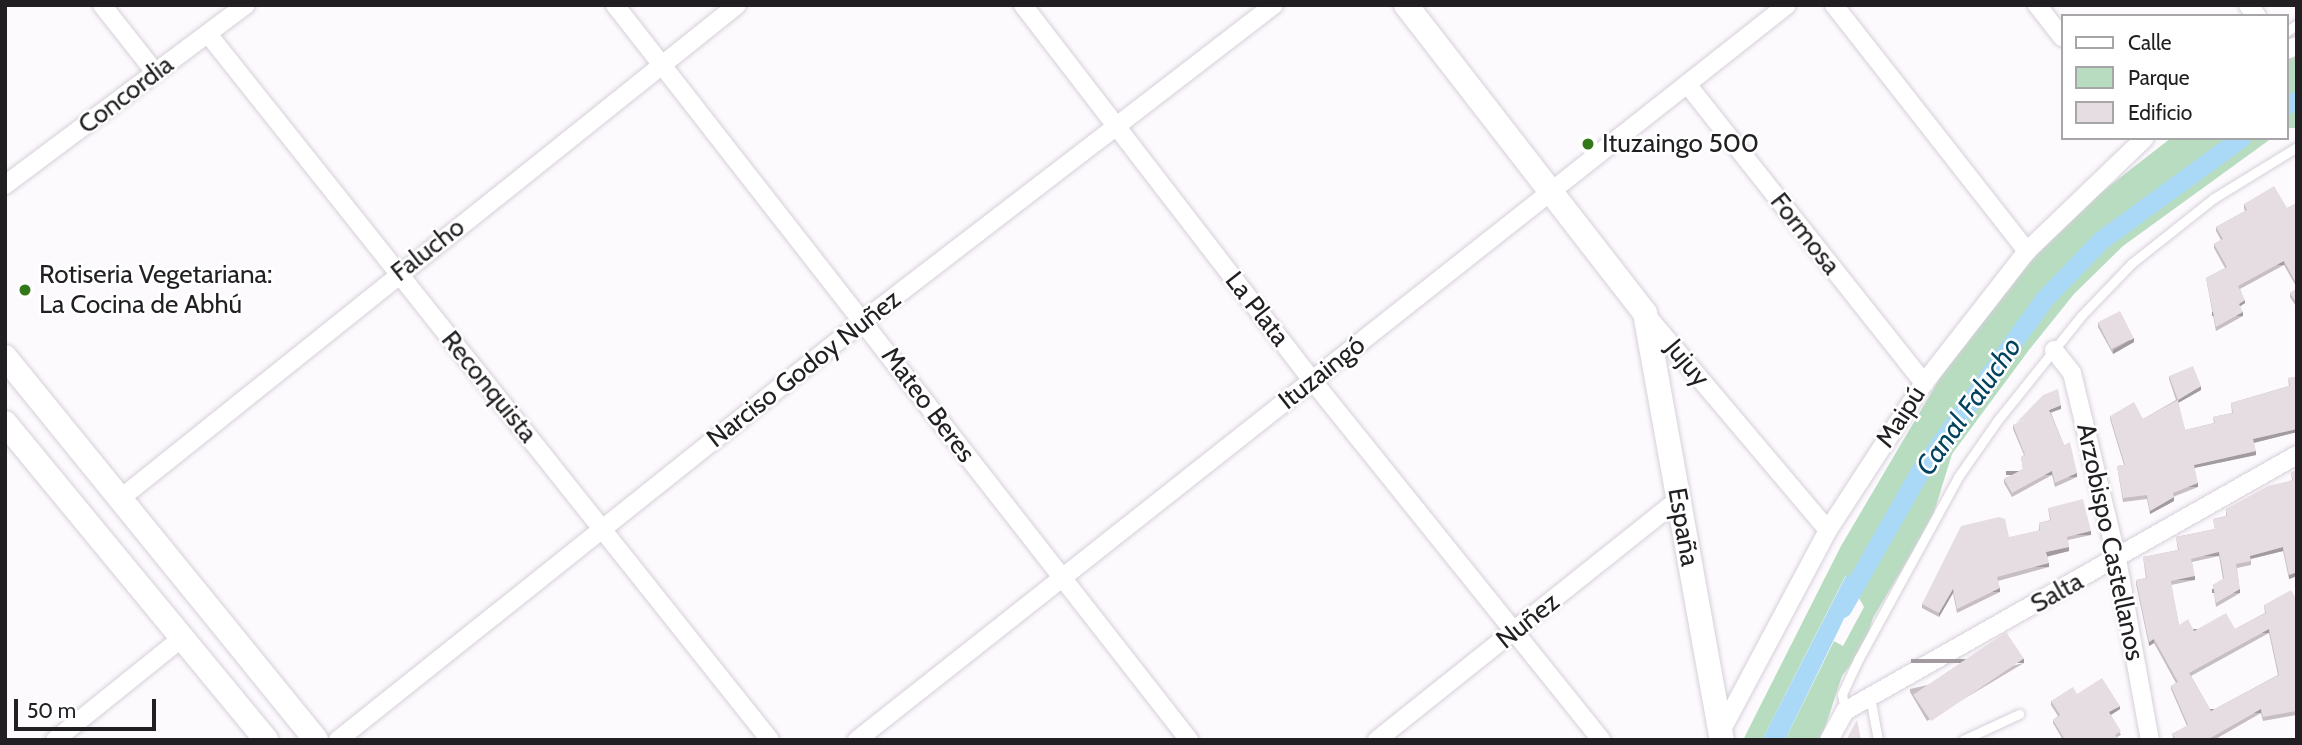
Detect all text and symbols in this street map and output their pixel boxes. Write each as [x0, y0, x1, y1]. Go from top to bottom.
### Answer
legend [2060, 14, 2288, 140]
text: Calle [2128, 30, 2172, 55]
street label: Concordia [72, 49, 180, 141]
text: Parque [2128, 65, 2190, 90]
text: Edificio [2128, 100, 2192, 125]
place label: Ituzaingo 500 [1602, 128, 1759, 160]
marker: Ituzaingo 500 [1580, 136, 1596, 152]
street label: Formosa [1763, 187, 1847, 281]
street label: Falucho [385, 212, 471, 288]
place label: Rotiseria Vegetariana: La Cocina de Abhú [39, 259, 272, 320]
street label: La Plata [1218, 266, 1296, 352]
marker: Rotiseria Vegetariana: La Cocina de Abhú [17, 282, 33, 298]
street label: Narciso Godoy Nuñez [701, 284, 907, 454]
street label: Reconquista [435, 325, 543, 449]
street label: Ituzaingó [1273, 330, 1371, 416]
water label: Canal Falucho [1908, 330, 2028, 482]
street label: Jujuy [1658, 333, 1716, 393]
street label: Mateo Beres [875, 341, 981, 469]
street label: Maipú [1870, 380, 1932, 454]
street label: Arzobispo Castellanos [2070, 421, 2150, 663]
street label: España [1661, 485, 1705, 569]
street label: Salta [2025, 566, 2089, 620]
street label: Nuñez [1490, 586, 1566, 656]
scale bar [18, 686, 159, 730]
text: 50 m [27, 698, 76, 723]

